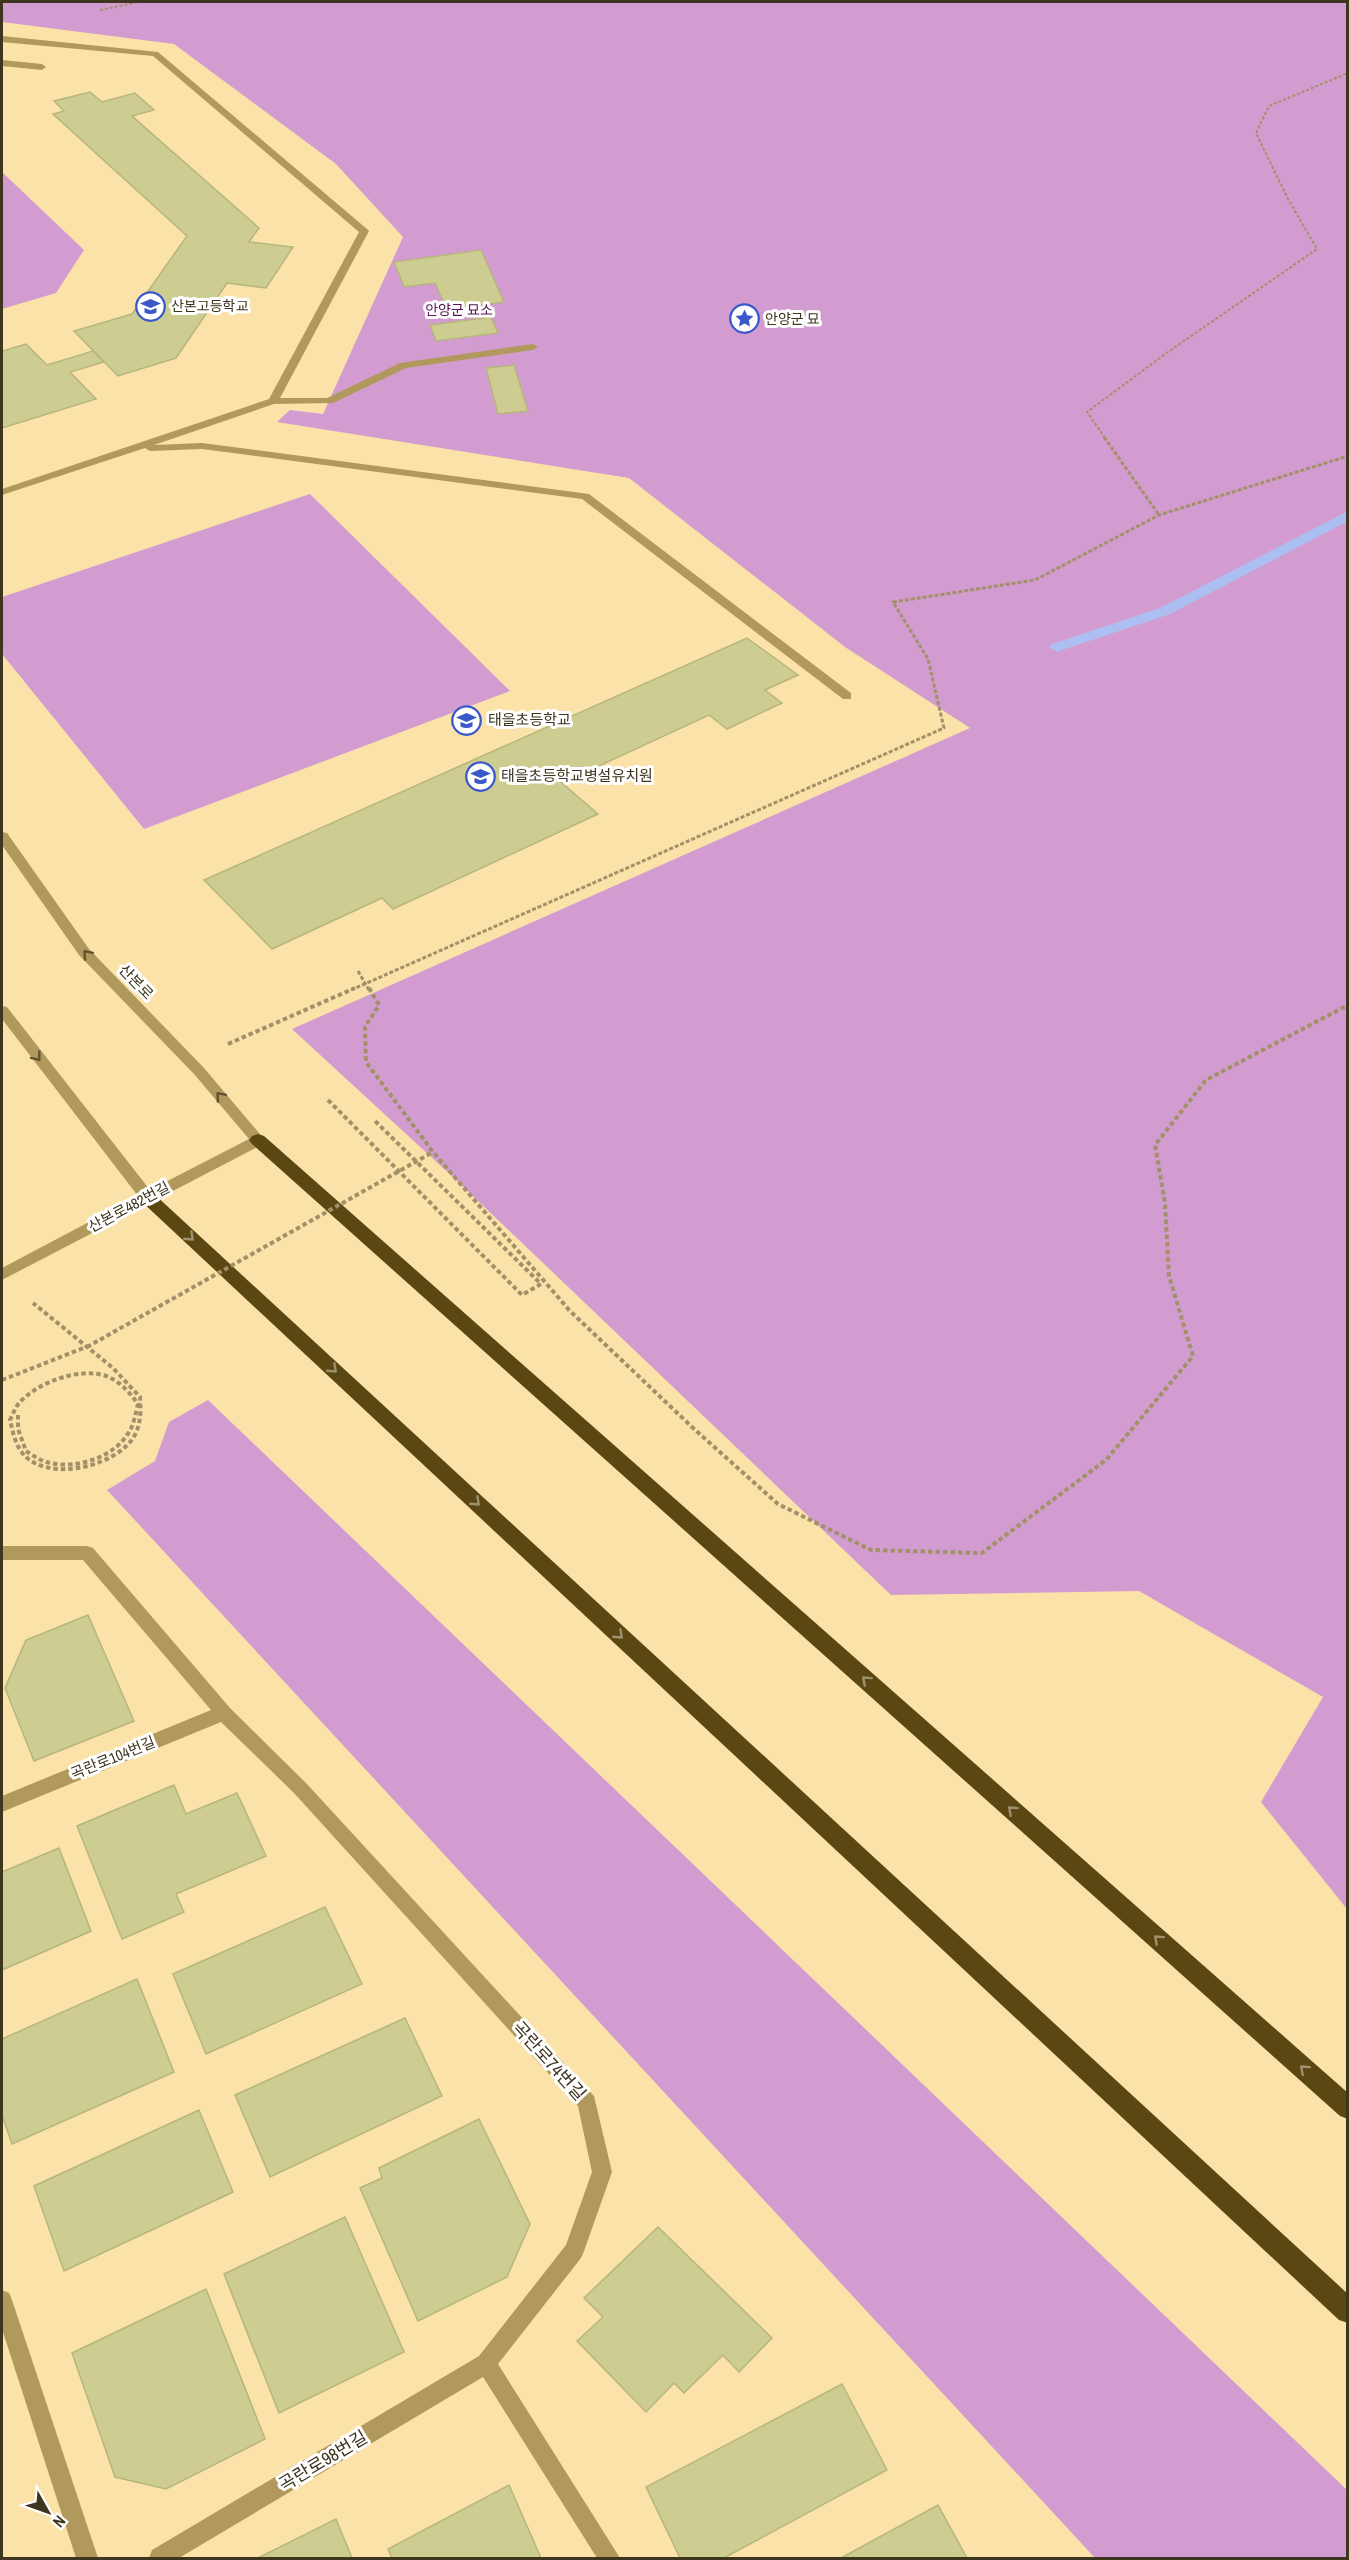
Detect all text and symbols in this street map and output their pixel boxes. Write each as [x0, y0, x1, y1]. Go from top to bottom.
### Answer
school or university icon: 산본고등학교 [134, 290, 166, 322]
place label: 산본고등학교 [171, 297, 248, 315]
park label: 안양군 묘소 [425, 301, 493, 319]
place icon: 안양군 묘 [728, 303, 760, 335]
place label: 안양군 묘 [765, 310, 820, 328]
school or university icon: 태을초등학교 [451, 704, 483, 736]
place label: 태을초등학교 [488, 709, 571, 730]
school or university icon: 태을초등학교병설유치원 [464, 760, 496, 792]
place label: 태을초등학교병설유치원 [501, 765, 653, 786]
one-way arrow [83, 950, 94, 961]
street label: 산본로 [114, 959, 158, 1004]
one-way arrow [30, 1050, 41, 1061]
one-way arrow [216, 1092, 227, 1103]
street label: 산본로482번길 [84, 1176, 173, 1237]
one-way arrow [183, 1230, 193, 1241]
one-way arrow [326, 1362, 336, 1373]
one-way arrow [469, 1495, 479, 1506]
one-way arrow [611, 1627, 622, 1638]
one-way arrow [862, 1676, 873, 1687]
street label: 곡란로104번길 [67, 1731, 158, 1784]
one-way arrow [1008, 1806, 1019, 1817]
one-way arrow [1154, 1935, 1165, 1946]
street label: 곡란로74번길 [507, 2015, 592, 2106]
one-way arrow [1300, 2065, 1311, 2076]
street label: 곡란로98번길 [274, 2424, 372, 2497]
north arrow [18, 2482, 78, 2542]
text: N [48, 2511, 71, 2532]

